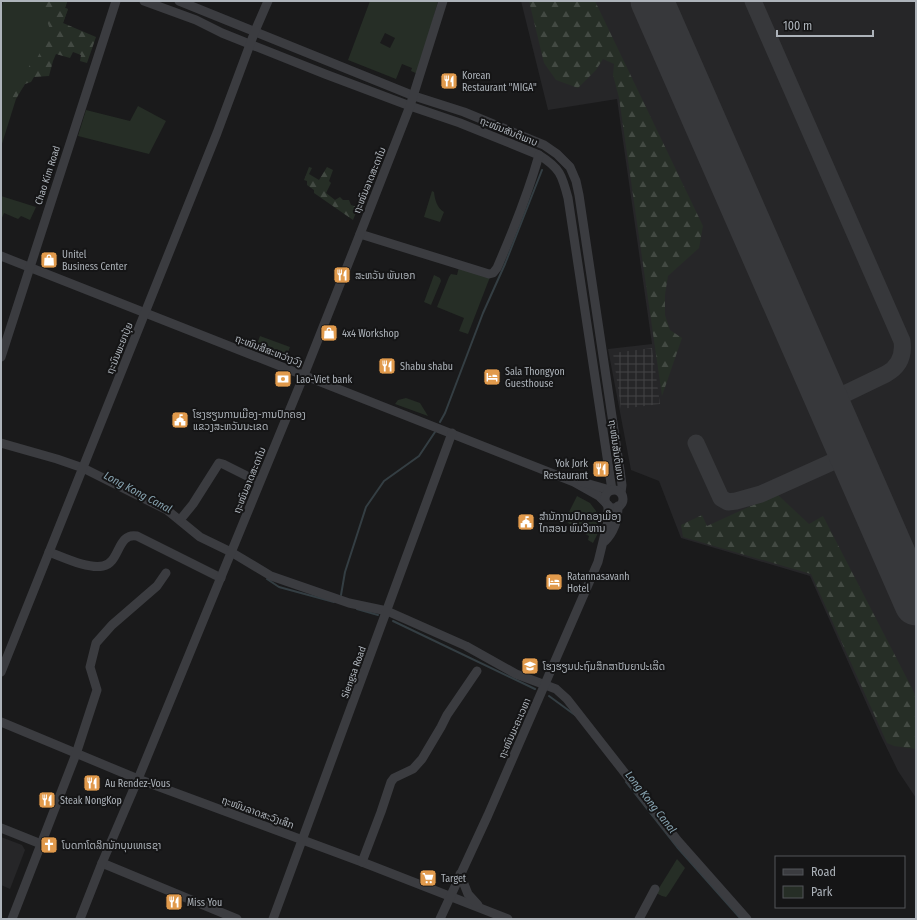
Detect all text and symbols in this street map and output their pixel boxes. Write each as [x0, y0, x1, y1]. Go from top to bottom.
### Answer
scale bar [777, 12, 873, 38]
text: 100 m [783, 19, 812, 33]
place label: Korean Restaurant "MIGA" [462, 70, 537, 94]
restaurant icon: Korean Restaurant "MIGA" [439, 71, 459, 91]
street label: ຖະໜົນສັນຕິພາບ [478, 115, 539, 149]
street label: Chao Kim Road [33, 144, 63, 206]
street label: ຖະໜົນລາດສະດາໄນ [351, 145, 389, 215]
place label: Unitel Business Center [62, 249, 128, 273]
shop icon: Unitel Business Center [39, 250, 59, 270]
restaurant icon: ສະຫວັນ ພັນເອກ [332, 265, 352, 285]
place label: ສະຫວັນ ພັນເອກ [355, 270, 415, 282]
street label: ຖະນົນພະຍາປຸ້ຍ [104, 321, 137, 376]
shop icon: 4x4 Workshop [319, 323, 339, 343]
place label: 4x4 Workshop [342, 328, 399, 340]
street label: ຖະໜົນສີສະຫວ່າງວົງ [233, 332, 305, 369]
restaurant icon: Shabu shabu [377, 356, 397, 376]
place label: Shabu shabu [400, 361, 453, 373]
place label: Sala Thongyon Guesthouse [505, 366, 565, 390]
hotel icon: Sala Thongyon Guesthouse [482, 367, 502, 387]
bank icon: Lao-Viet bank [273, 369, 293, 389]
place label: Lao-Viet bank [296, 374, 353, 386]
place label: ໂຮງຮຽນການເມືອງ-ການປົກຄອງ ແຂວງສະຫວັນນະເຂດ [192, 408, 306, 433]
public building icon: ໂຮງຮຽນການເມືອງ-ການປົກຄອງ ແຂວງສະຫວັນນະເຂດ [170, 410, 190, 430]
street label: ຖະໜົນສັນຕິພາບ [606, 419, 626, 481]
street label: ຖະໜົນລາດສະດາໄນ [231, 445, 269, 515]
place label: Yok Jork Restaurant [544, 458, 589, 482]
restaurant icon: Yok Jork Restaurant [591, 459, 611, 479]
water label: Long Kong Canal [101, 469, 174, 516]
place label: ສຳນັກງານປົກຄອງເມືອງ ໄກສອນ ພົມວິຫານ [538, 510, 621, 535]
public building icon: ສຳນັກງານປົກຄອງເມືອງ ໄກສອນ ພົມວິຫານ [516, 512, 536, 532]
place label: Ratannasavanh Hotel [567, 571, 629, 595]
hotel icon: Ratannasavanh Hotel [544, 572, 564, 592]
street label: Siengsa Road [339, 645, 369, 700]
school or university icon: ໂຮງຮຽນປະຖົມສຶກສາປັນຍາປະເສີດ [520, 656, 540, 676]
place label: ໂຮງຮຽນປະຖົມສຶກສາປັນຍາປະເສີດ [542, 660, 665, 673]
street label: ຖະໜົນມະຄະເວຫາ [496, 696, 534, 760]
water label: Long Kong Canal [622, 769, 679, 836]
restaurant icon: Au Rendez-Vous [82, 773, 102, 793]
place label: Au Rendez-Vous [105, 778, 170, 790]
restaurant icon: Steak NongKop [37, 790, 57, 810]
street label: ຖະໜົນລາດສະວົງເສິກ [220, 794, 296, 832]
place label: Steak NongKop [60, 795, 122, 807]
church icon: ໂບດກາໂຕລິກນັກບຸນເທເຣຊາ [39, 835, 59, 855]
place label: ໂບດກາໂຕລິກນັກບຸນເທເຣຊາ [61, 840, 161, 853]
legend [775, 856, 905, 908]
text: Road [811, 865, 836, 879]
supermarket icon: Target [418, 868, 438, 888]
place label: Target [441, 873, 467, 885]
text: Park [811, 885, 833, 899]
restaurant icon: Miss You [164, 892, 184, 912]
place label: Miss You [187, 897, 222, 909]

